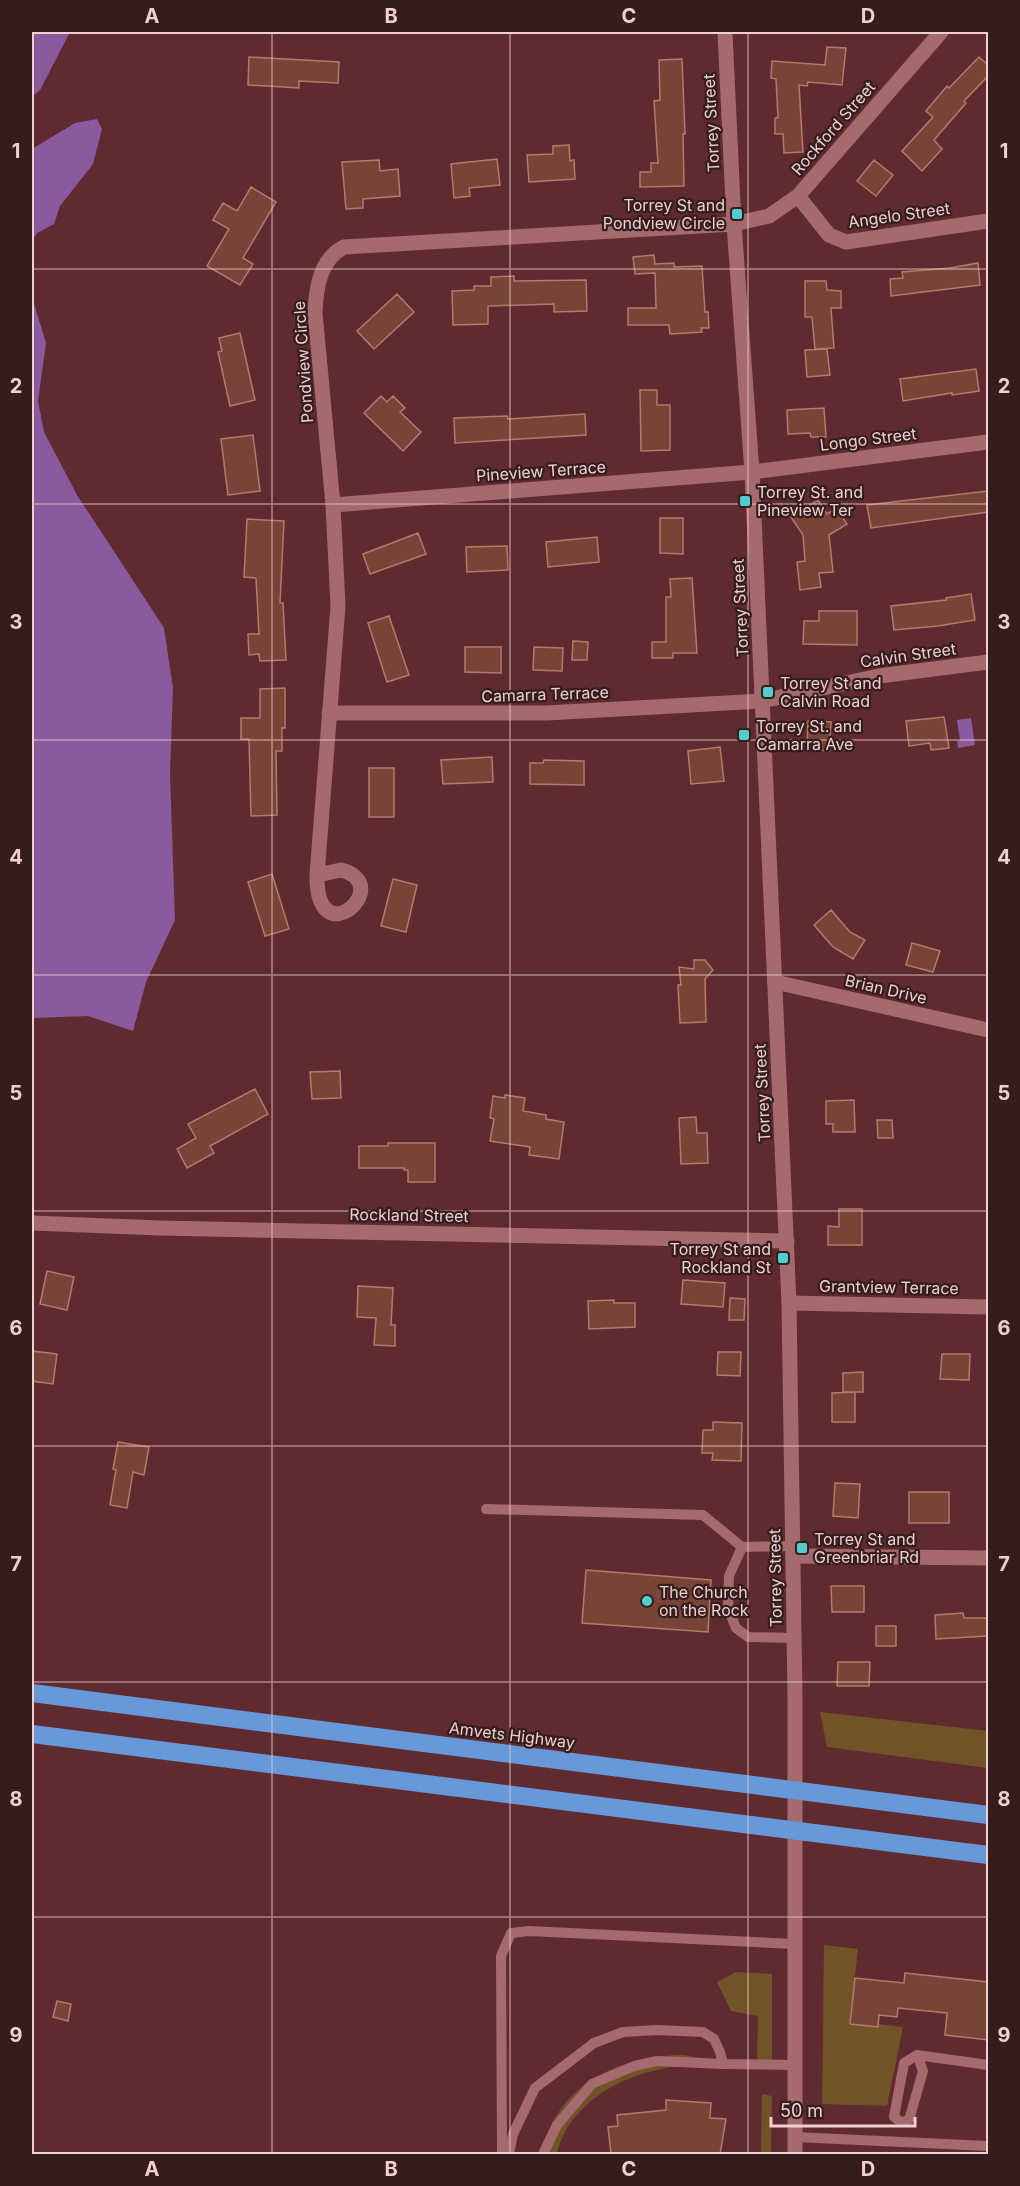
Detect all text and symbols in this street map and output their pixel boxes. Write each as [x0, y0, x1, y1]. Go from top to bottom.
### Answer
text: A [145, 4, 160, 28]
text: B [384, 4, 398, 28]
text: C [622, 4, 636, 28]
text: D [861, 4, 875, 28]
street label: Torrey Street [698, 73, 724, 173]
street label: Rockford Street [787, 77, 879, 179]
text: 1 [12, 139, 20, 163]
text: 1 [1000, 139, 1008, 163]
place label: Torrey St and Pondview Circle [603, 195, 725, 233]
street label: Angelo Street [847, 198, 951, 232]
marker: Torrey St and Pondview Circle [730, 207, 744, 221]
street label: Pondview Circle [289, 300, 317, 424]
text: 2 [10, 374, 22, 398]
text: 2 [998, 374, 1010, 398]
street label: Longo Street [819, 423, 917, 455]
street label: Pineview Terrace [475, 456, 607, 486]
place label: Torrey St. and Pineview Ter [757, 482, 863, 520]
marker: Torrey St. and Pineview Ter [738, 494, 752, 508]
street label: Torrey Street [727, 558, 753, 658]
text: 3 [10, 610, 22, 634]
text: 3 [998, 610, 1010, 634]
street label: Calvin Street [859, 638, 957, 672]
place label: Torrey St and Calvin Road [780, 673, 881, 711]
street label: Camarra Terrace [481, 682, 609, 706]
marker: Torrey St and Calvin Road [761, 685, 775, 699]
place label: Torrey St. and Camarra Ave [756, 716, 862, 754]
marker: Torrey St. and Camarra Ave [737, 728, 751, 742]
text: 4 [9, 845, 23, 869]
text: 4 [997, 845, 1011, 869]
street label: Brian Drive [843, 970, 929, 1008]
street label: Torrey Street [749, 1043, 775, 1143]
text: 5 [10, 1081, 22, 1105]
text: 5 [998, 1081, 1010, 1105]
street label: Rockland Street [349, 1204, 469, 1226]
place label: Torrey St and Rockland St [670, 1239, 771, 1277]
marker: Torrey St and Rockland St [776, 1251, 790, 1265]
street label: Grantview Terrace [819, 1276, 959, 1298]
text: 6 [10, 1316, 23, 1340]
text: 6 [998, 1316, 1011, 1340]
street label: Torrey Street [764, 1529, 786, 1627]
place label: Torrey St and Greenbriar Rd [814, 1529, 919, 1567]
marker: Torrey St and Greenbriar Rd [795, 1541, 809, 1555]
text: 7 [10, 1552, 22, 1576]
text: 7 [998, 1552, 1010, 1576]
place label: The Church on the Rock [659, 1582, 749, 1620]
marker: The Church on the Rock [640, 1594, 654, 1608]
street label: Amvets Highway [448, 1717, 576, 1753]
text: 8 [9, 1787, 23, 1811]
text: 8 [997, 1787, 1011, 1811]
text: 9 [10, 2023, 23, 2047]
text: 9 [998, 2023, 1011, 2047]
scale bar [771, 2090, 915, 2128]
text: 50 m [780, 2100, 823, 2121]
text: A [145, 2157, 160, 2181]
text: B [384, 2157, 398, 2181]
text: C [622, 2157, 636, 2181]
text: D [861, 2157, 875, 2181]

